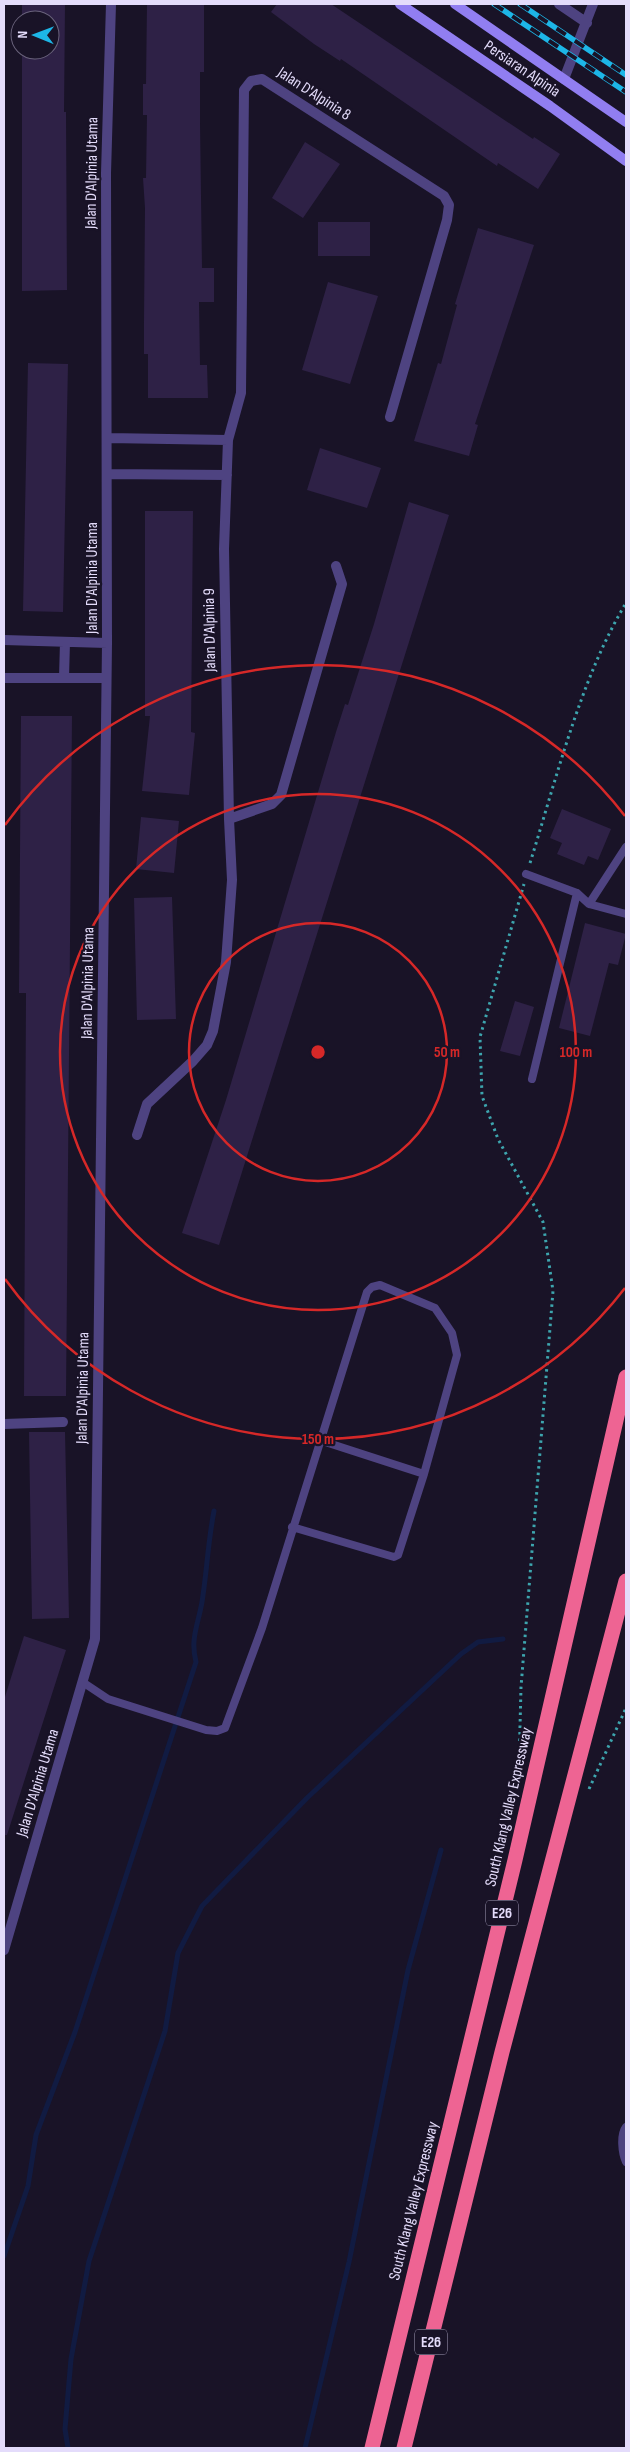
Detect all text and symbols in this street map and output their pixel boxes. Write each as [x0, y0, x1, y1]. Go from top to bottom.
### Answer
north arrow [10, 10, 60, 60]
text: N [14, 31, 31, 39]
street label: Persiaran Alpinia [480, 37, 564, 101]
street label: Jalan D'Alpinia 8 [273, 63, 354, 125]
street label: Jalan D'Alpinia Utama [82, 117, 102, 230]
street label: Jalan D'Alpinia Utama [83, 522, 102, 635]
street label: Jalan D'Alpinia 9 [200, 588, 220, 673]
street label: Jalan D'Alpinia Utama [78, 927, 98, 1040]
centre of rings [309, 1043, 327, 1061]
text: 50 m [434, 1043, 460, 1062]
text: 100 m [560, 1043, 592, 1062]
street label: Jalan D'Alpinia Utama [73, 1332, 93, 1445]
text: 150 m [302, 1430, 334, 1449]
street label: South Klang Valley Expressway [481, 1726, 537, 1888]
street label: Jalan D'Alpinia Utama [12, 1727, 63, 1840]
road number: E26 [486, 1900, 518, 1926]
street label: South Klang Valley Expressway [385, 2120, 443, 2282]
road number: E26 [415, 2330, 447, 2354]

